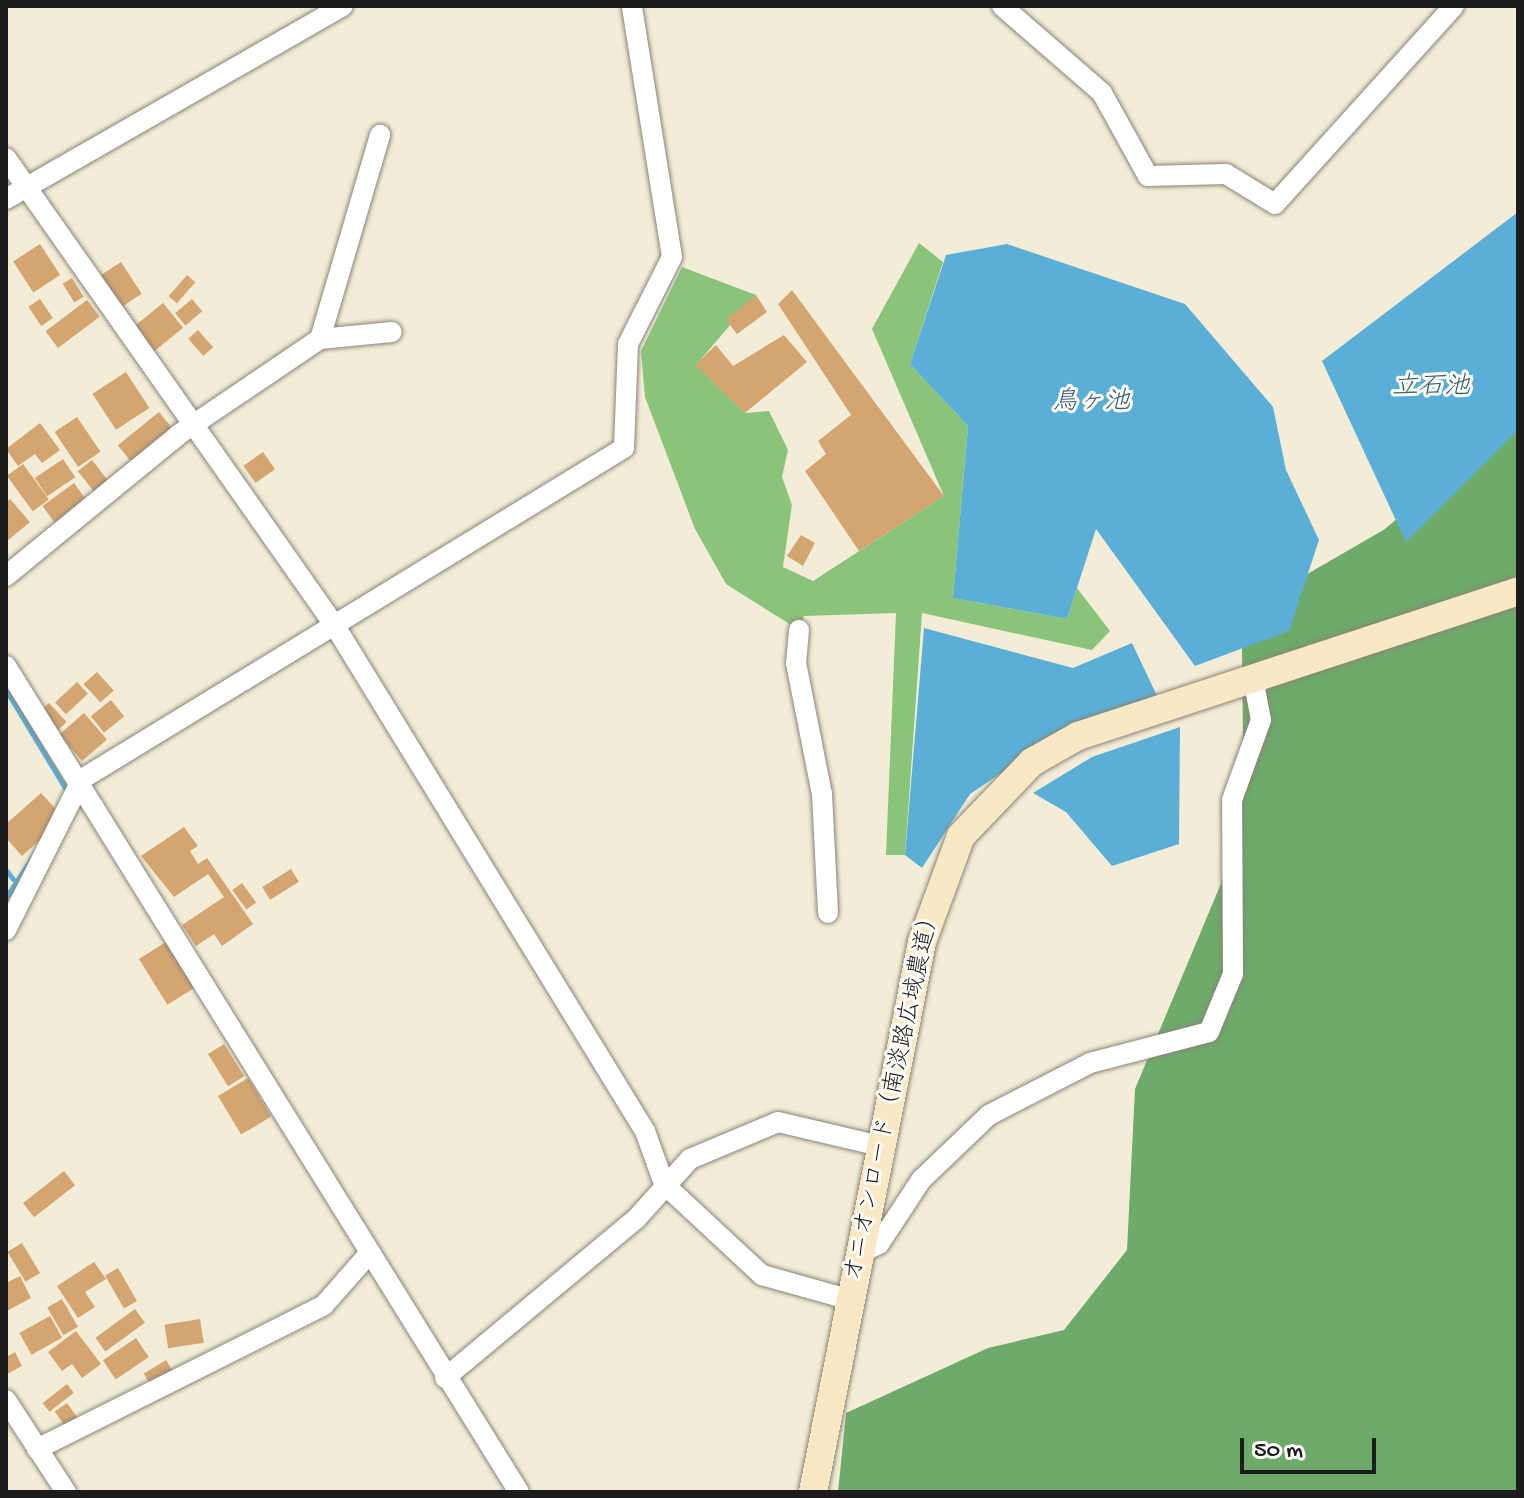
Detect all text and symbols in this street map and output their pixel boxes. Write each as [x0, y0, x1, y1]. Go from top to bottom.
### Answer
water label: 立石池 [1392, 373, 1470, 405]
water label: 鳥ヶ池 [1052, 388, 1130, 420]
street label: オニオンロード（南淡路広域農道） [840, 903, 948, 1285]
scale bar [1244, 1422, 1380, 1472]
text: 50 m [1254, 1437, 1303, 1466]

